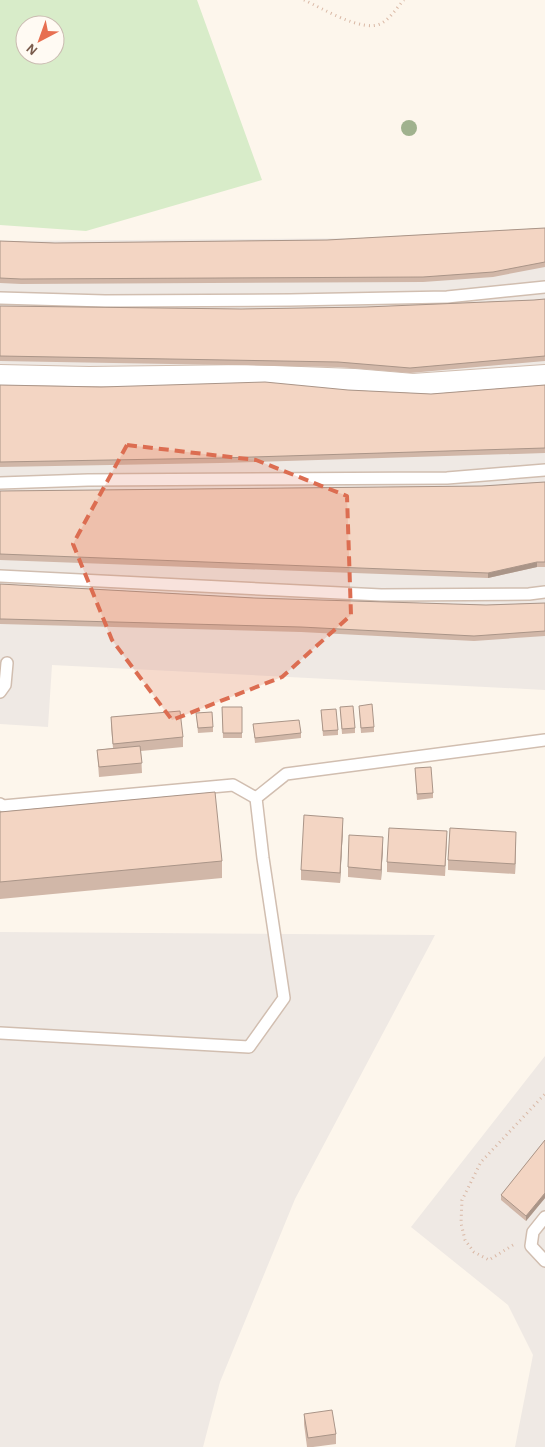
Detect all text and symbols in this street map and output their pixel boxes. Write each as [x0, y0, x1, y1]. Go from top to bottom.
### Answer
north arrow [15, 15, 65, 65]
text: N [24, 41, 40, 58]

